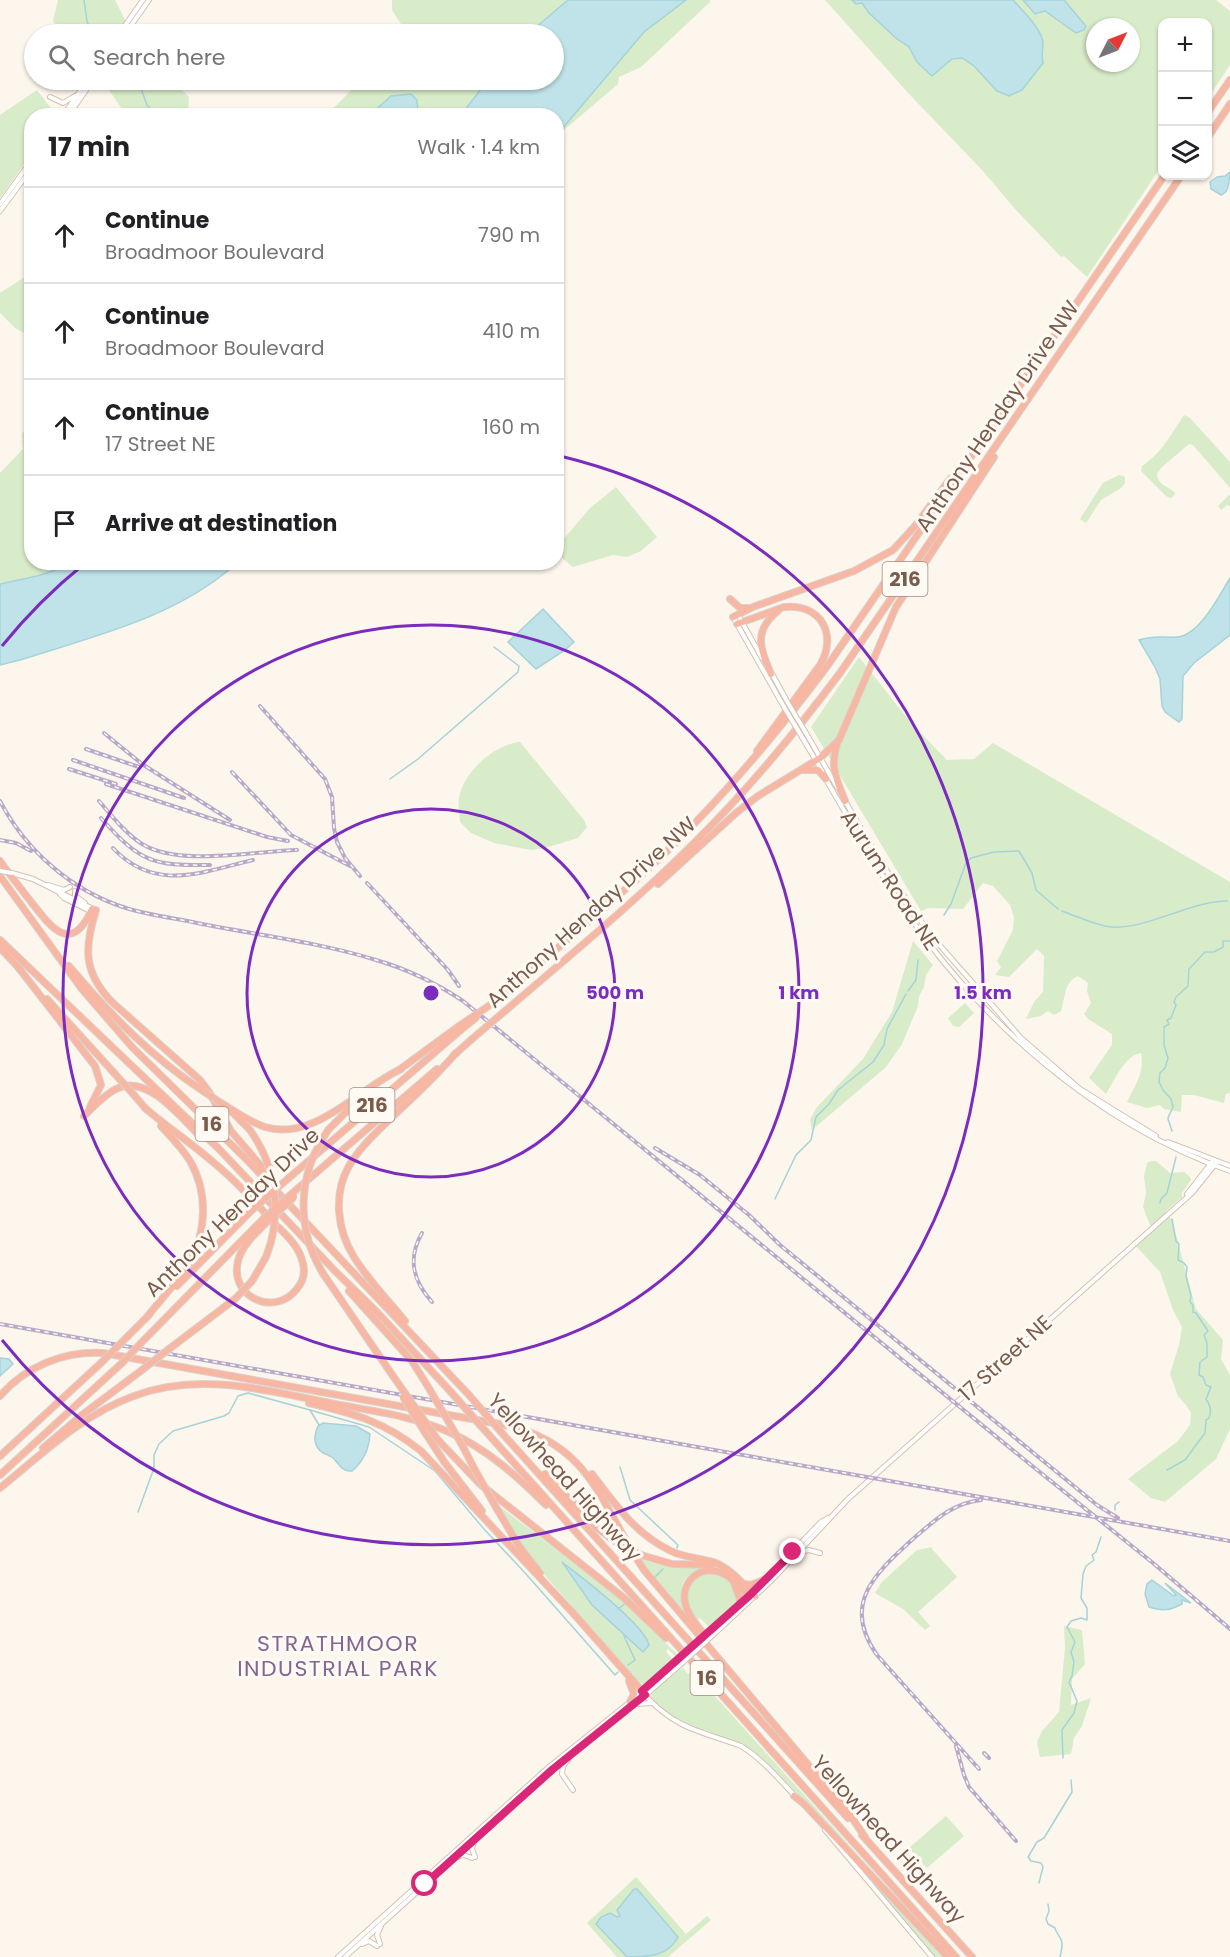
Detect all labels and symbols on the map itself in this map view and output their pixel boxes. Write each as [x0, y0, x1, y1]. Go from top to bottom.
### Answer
north arrow [1086, 18, 1140, 72]
street label: Anthony Henday Drive NW [909, 294, 1086, 537]
road number: 216 [882, 562, 928, 596]
street label: Aurum Road NE [834, 804, 946, 956]
street label: Anthony Henday Drive NW [480, 809, 703, 1014]
text: 500 m [586, 980, 644, 1005]
text: 1 km [779, 980, 819, 1005]
text: 1.5 km [954, 980, 1012, 1005]
centre of rings [421, 983, 441, 1003]
road number: 216 [350, 1088, 394, 1122]
road number: 16 [196, 1107, 228, 1141]
street label: Anthony Henday Drive [138, 1121, 326, 1303]
street label: 17 Street NE [952, 1308, 1058, 1408]
street label: Yellowhead Highway [482, 1387, 649, 1568]
route end [779, 1538, 805, 1564]
district label: STRATHMOOR INDUSTRIAL PARK [237, 1628, 439, 1684]
road number: 16 [690, 1661, 724, 1695]
street label: Yellowhead Highway [806, 1749, 973, 1930]
route start [411, 1870, 437, 1896]

